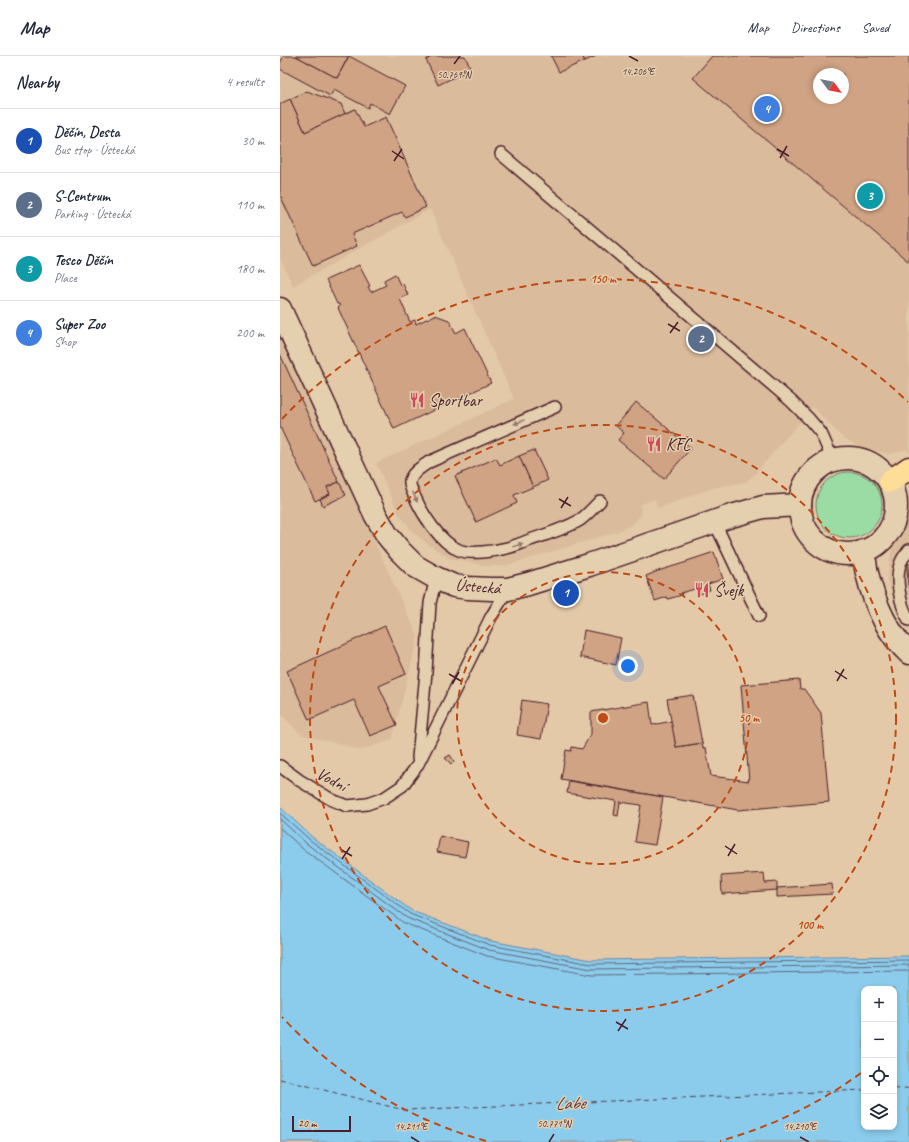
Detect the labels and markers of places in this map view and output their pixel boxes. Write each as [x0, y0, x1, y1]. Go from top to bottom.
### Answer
pin: 4 [754, 94, 780, 124]
pin: 3 [857, 181, 883, 211]
pin: 2 [688, 324, 714, 354]
place label: Sportbar [429, 390, 484, 411]
restaurant icon: Sportbar [408, 391, 426, 409]
place label: KFC [666, 434, 693, 455]
restaurant icon: KFC [645, 435, 663, 453]
pin: 1 [553, 578, 579, 608]
place label: Švejk [714, 580, 745, 601]
restaurant icon: Švejk [693, 581, 711, 599]
centre of rings [596, 711, 610, 725]

